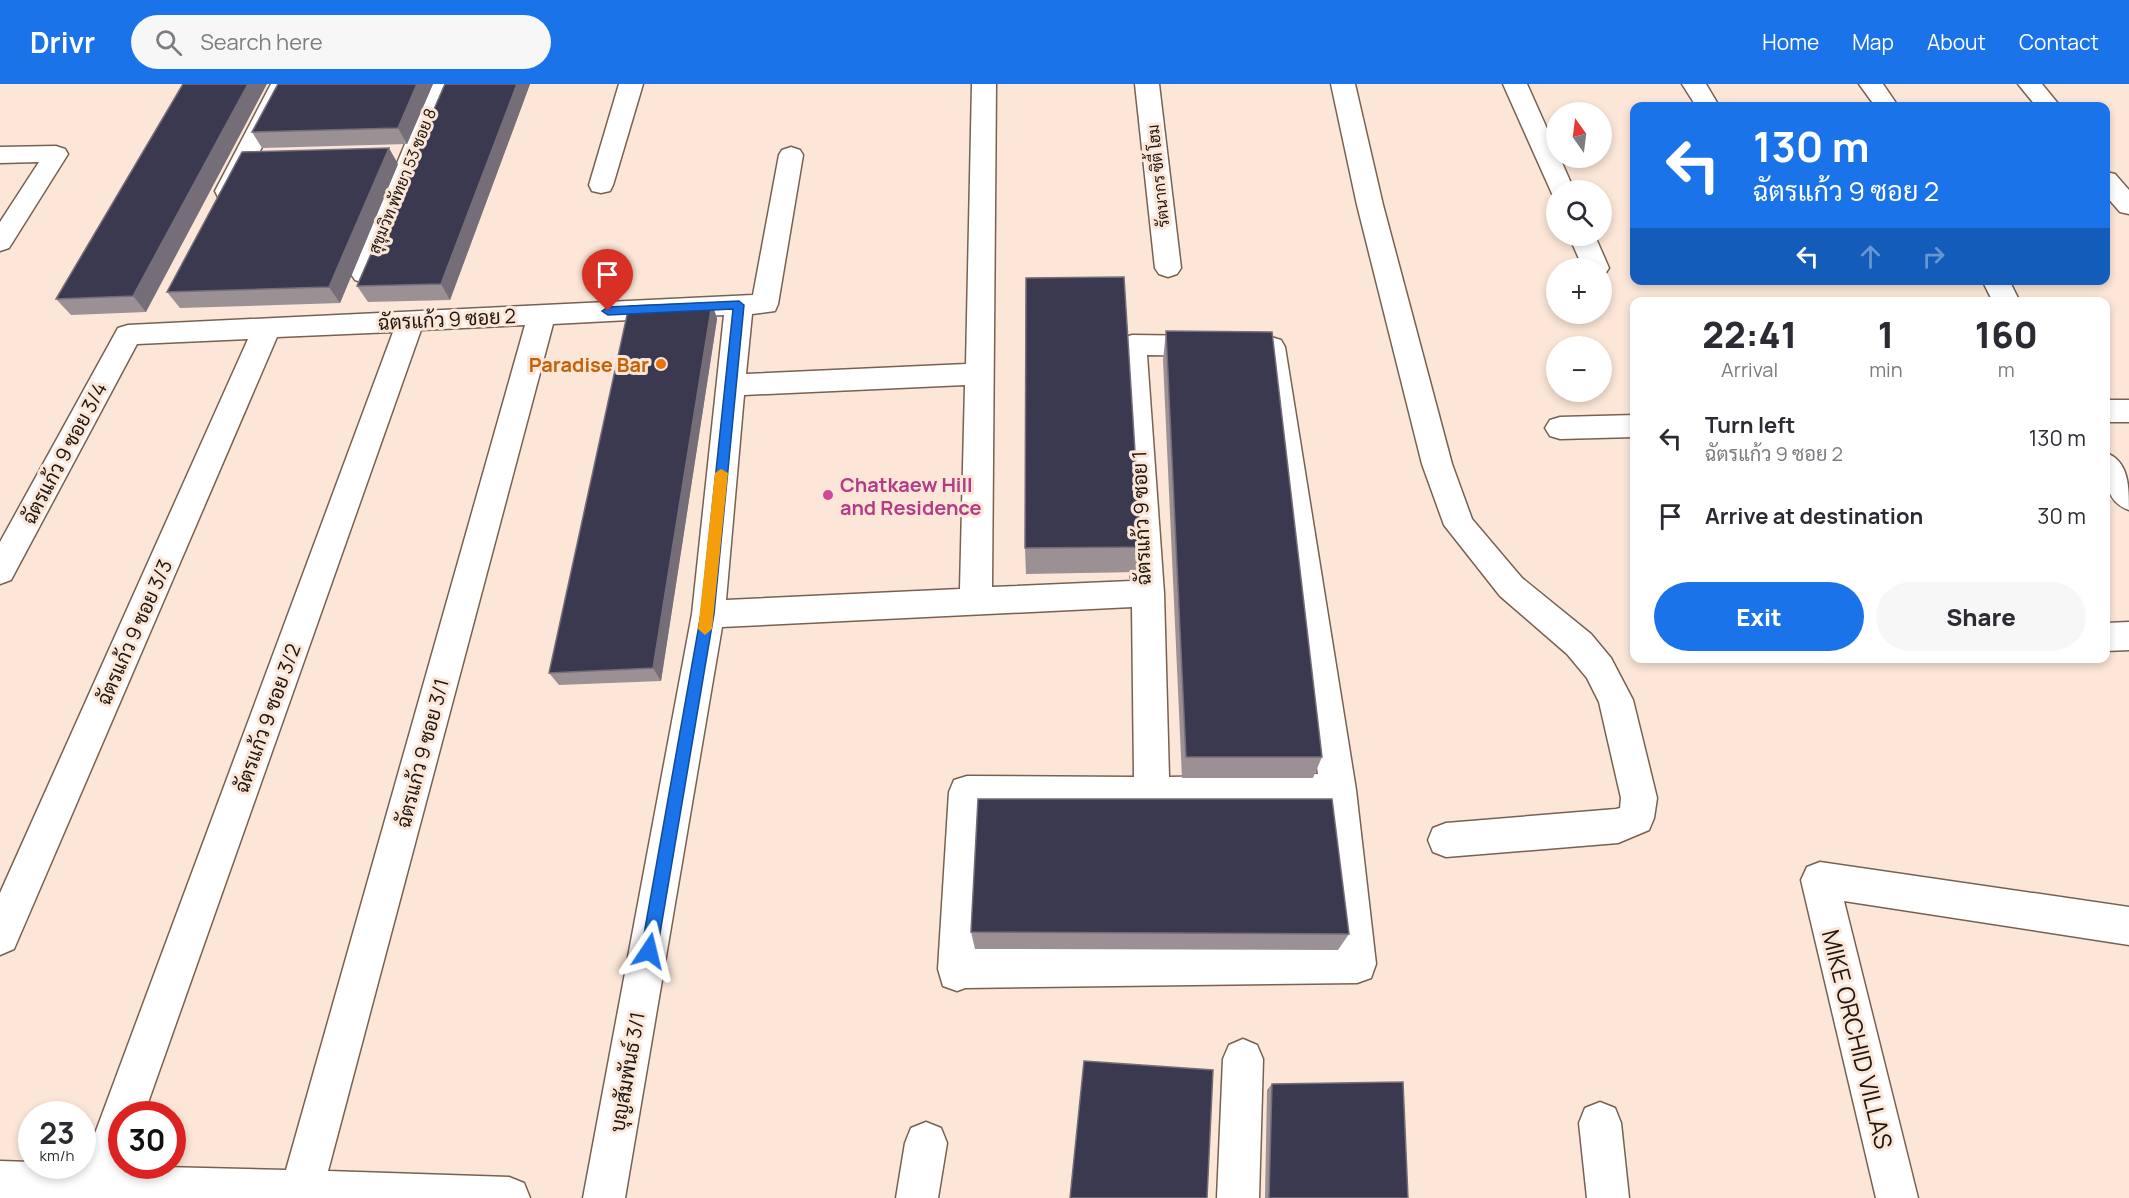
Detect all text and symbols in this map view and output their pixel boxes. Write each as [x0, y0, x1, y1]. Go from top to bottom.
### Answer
search box [131, 15, 551, 69]
text: Drivr [30, 23, 95, 61]
icon: search [152, 26, 185, 59]
text: Search here [200, 27, 323, 57]
text: Home [1762, 28, 1819, 56]
text: Map [1852, 28, 1894, 56]
text: About [1927, 28, 1986, 56]
text: Contact [2019, 28, 2099, 56]
north arrow [1546, 102, 1612, 168]
map controls [1546, 102, 1612, 402]
street label: สุขุมวิท พัทยา 53 ซอย 8 [363, 105, 442, 257]
text: 130 m [1753, 117, 1870, 175]
street label: รัตนากร ซิตี้ โฮม [1139, 124, 1174, 229]
icon: left [1654, 126, 1732, 204]
text: ฉัตรแก้ว 9 ซอย 2 [1753, 172, 1939, 209]
button: search [1546, 180, 1612, 246]
icon: left [1791, 240, 1824, 273]
icon: ahead [1854, 240, 1887, 273]
icon: right [1917, 240, 1950, 273]
pin [582, 249, 633, 311]
icon: arrive [591, 258, 624, 291]
button: + [1546, 258, 1612, 324]
street label: ฉัตรแก้ว 9 ซอย 2 [377, 302, 517, 336]
text: 22:41 [1702, 310, 1797, 359]
text: 1 [1878, 310, 1894, 359]
text: 160 [1975, 310, 2038, 359]
button: − [1546, 336, 1612, 402]
place label: Paradise Bar [529, 351, 649, 378]
text: Arrival [1721, 356, 1778, 383]
text: min [1869, 356, 1903, 383]
text: m [1998, 356, 2015, 383]
marker: Paradise Bar [654, 357, 668, 371]
street label: ฉัตรแก้ว 9 ซอย 3/4 [15, 377, 113, 529]
text: Turn left [1705, 410, 1795, 440]
icon: left [1654, 422, 1687, 455]
text: 130 m [2029, 423, 2086, 453]
text: ฉัตรแก้ว 9 ซอย 2 [1705, 440, 1843, 467]
street label: ฉัตรแก้ว 9 ซอย 1 [1125, 450, 1157, 586]
place label: Chatkaew Hill and Residence [840, 471, 982, 521]
marker: Chatkaew Hill and Residence [821, 488, 835, 502]
icon: arrive [1654, 500, 1687, 533]
text: Arrive at destination [1705, 501, 1923, 531]
text: 30 m [2037, 501, 2086, 531]
street label: ฉัตรแก้ว 9 ซอย 3/3 [90, 555, 178, 709]
button: Exit [1654, 582, 1864, 651]
button: Share [1876, 582, 2086, 651]
street label: ฉัตรแก้ว 9 ซอย 3/2 [228, 640, 306, 796]
street label: ฉัตรแก้ว 9 ซอย 3/1 [389, 676, 455, 830]
position arrow [617, 919, 681, 983]
street label: MIKE ORCHID VILLAS [1815, 926, 1901, 1152]
street label: บุญสัมพันธ์ 3/1 [603, 1010, 652, 1135]
speed limit sign: 30 [108, 1101, 186, 1179]
text: 23 [39, 1112, 75, 1153]
text: km/h [40, 1145, 74, 1166]

